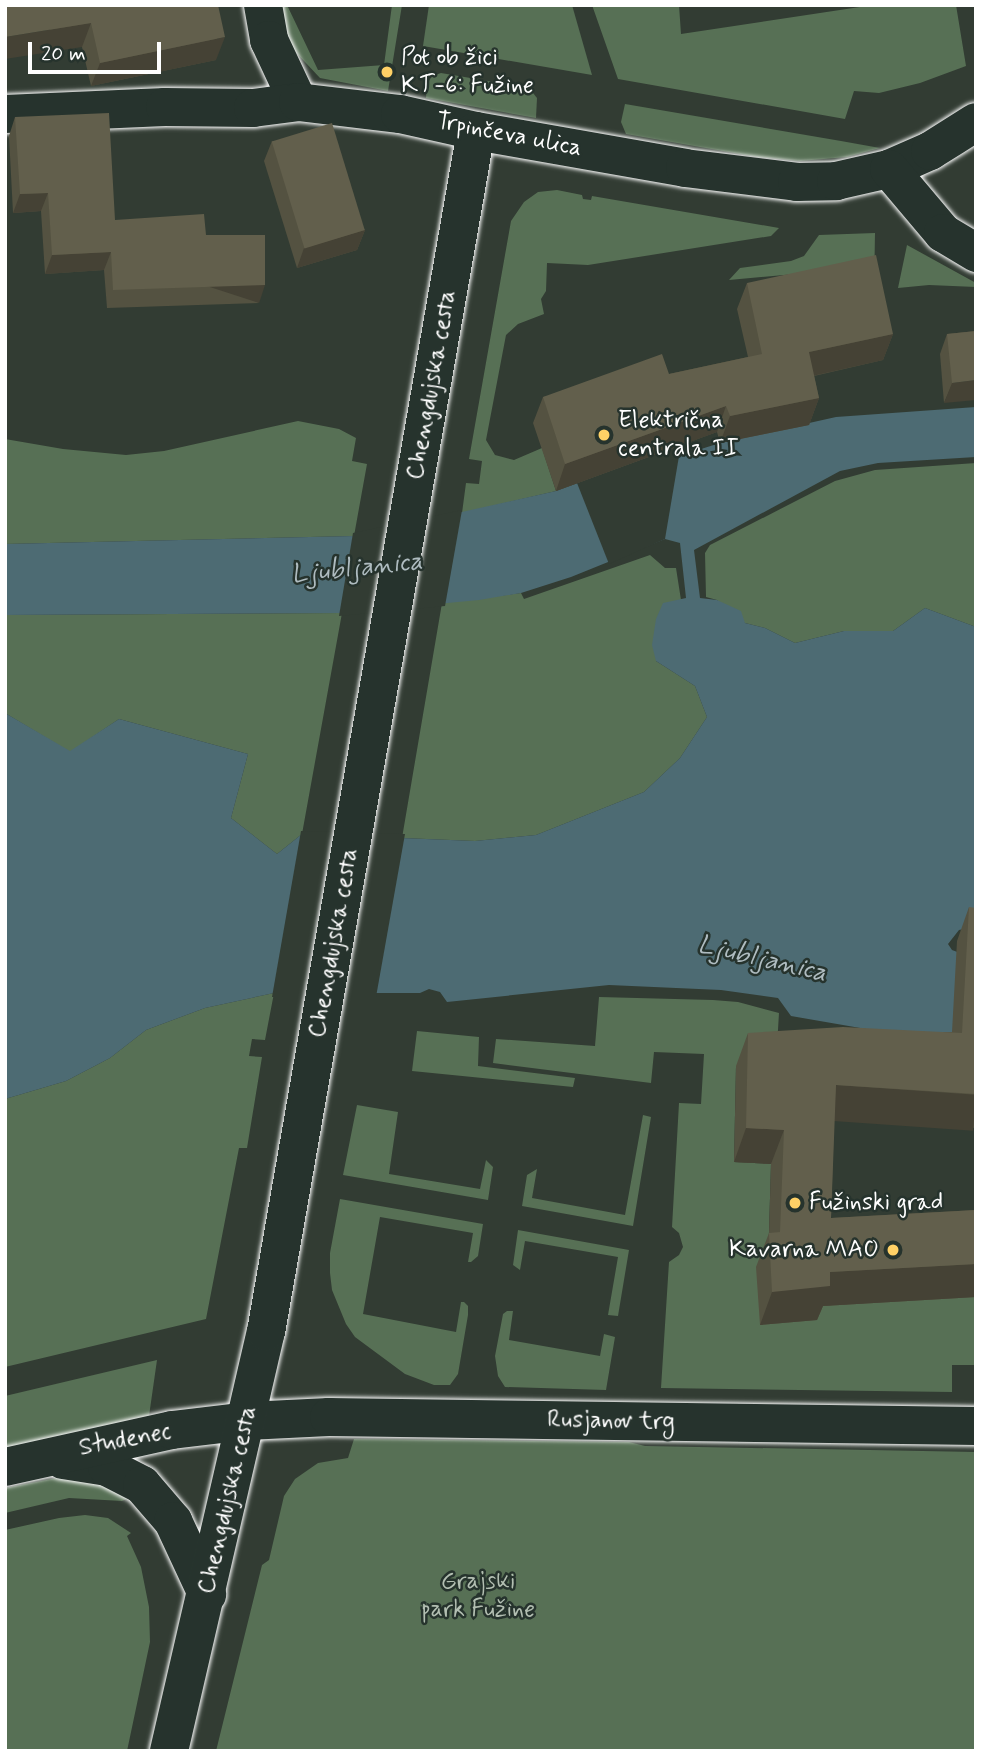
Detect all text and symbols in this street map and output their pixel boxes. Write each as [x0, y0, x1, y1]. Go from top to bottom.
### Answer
scale bar [32, 28, 164, 72]
text: 20 m [41, 40, 86, 68]
place label: Pot ob žici KT-6: Fužine [401, 44, 534, 100]
marker: Pot ob žici KT-6: Fužine [379, 64, 395, 80]
street label: Trpinčeva ulica [435, 107, 583, 163]
street label: Chengdujska cesta [401, 288, 463, 482]
place label: Električna centrala II [618, 407, 739, 463]
marker: Električna centrala II [596, 427, 612, 443]
water label: Ljubljanica [290, 547, 424, 591]
street label: Chengdujska cesta [303, 846, 365, 1040]
water label: Ljubljanica [694, 930, 830, 990]
place label: Fužinski grad [809, 1189, 942, 1217]
marker: Fužinski grad [787, 1195, 803, 1211]
place label: Kavarna MAO [730, 1236, 879, 1264]
marker: Kavarna MAO [885, 1242, 901, 1258]
street label: Chengdujska cesta [192, 1403, 264, 1597]
street label: Rusjanov trg [547, 1405, 675, 1437]
street label: Studenec [77, 1417, 173, 1463]
park label: Grajski park Fužine [421, 1568, 535, 1624]

